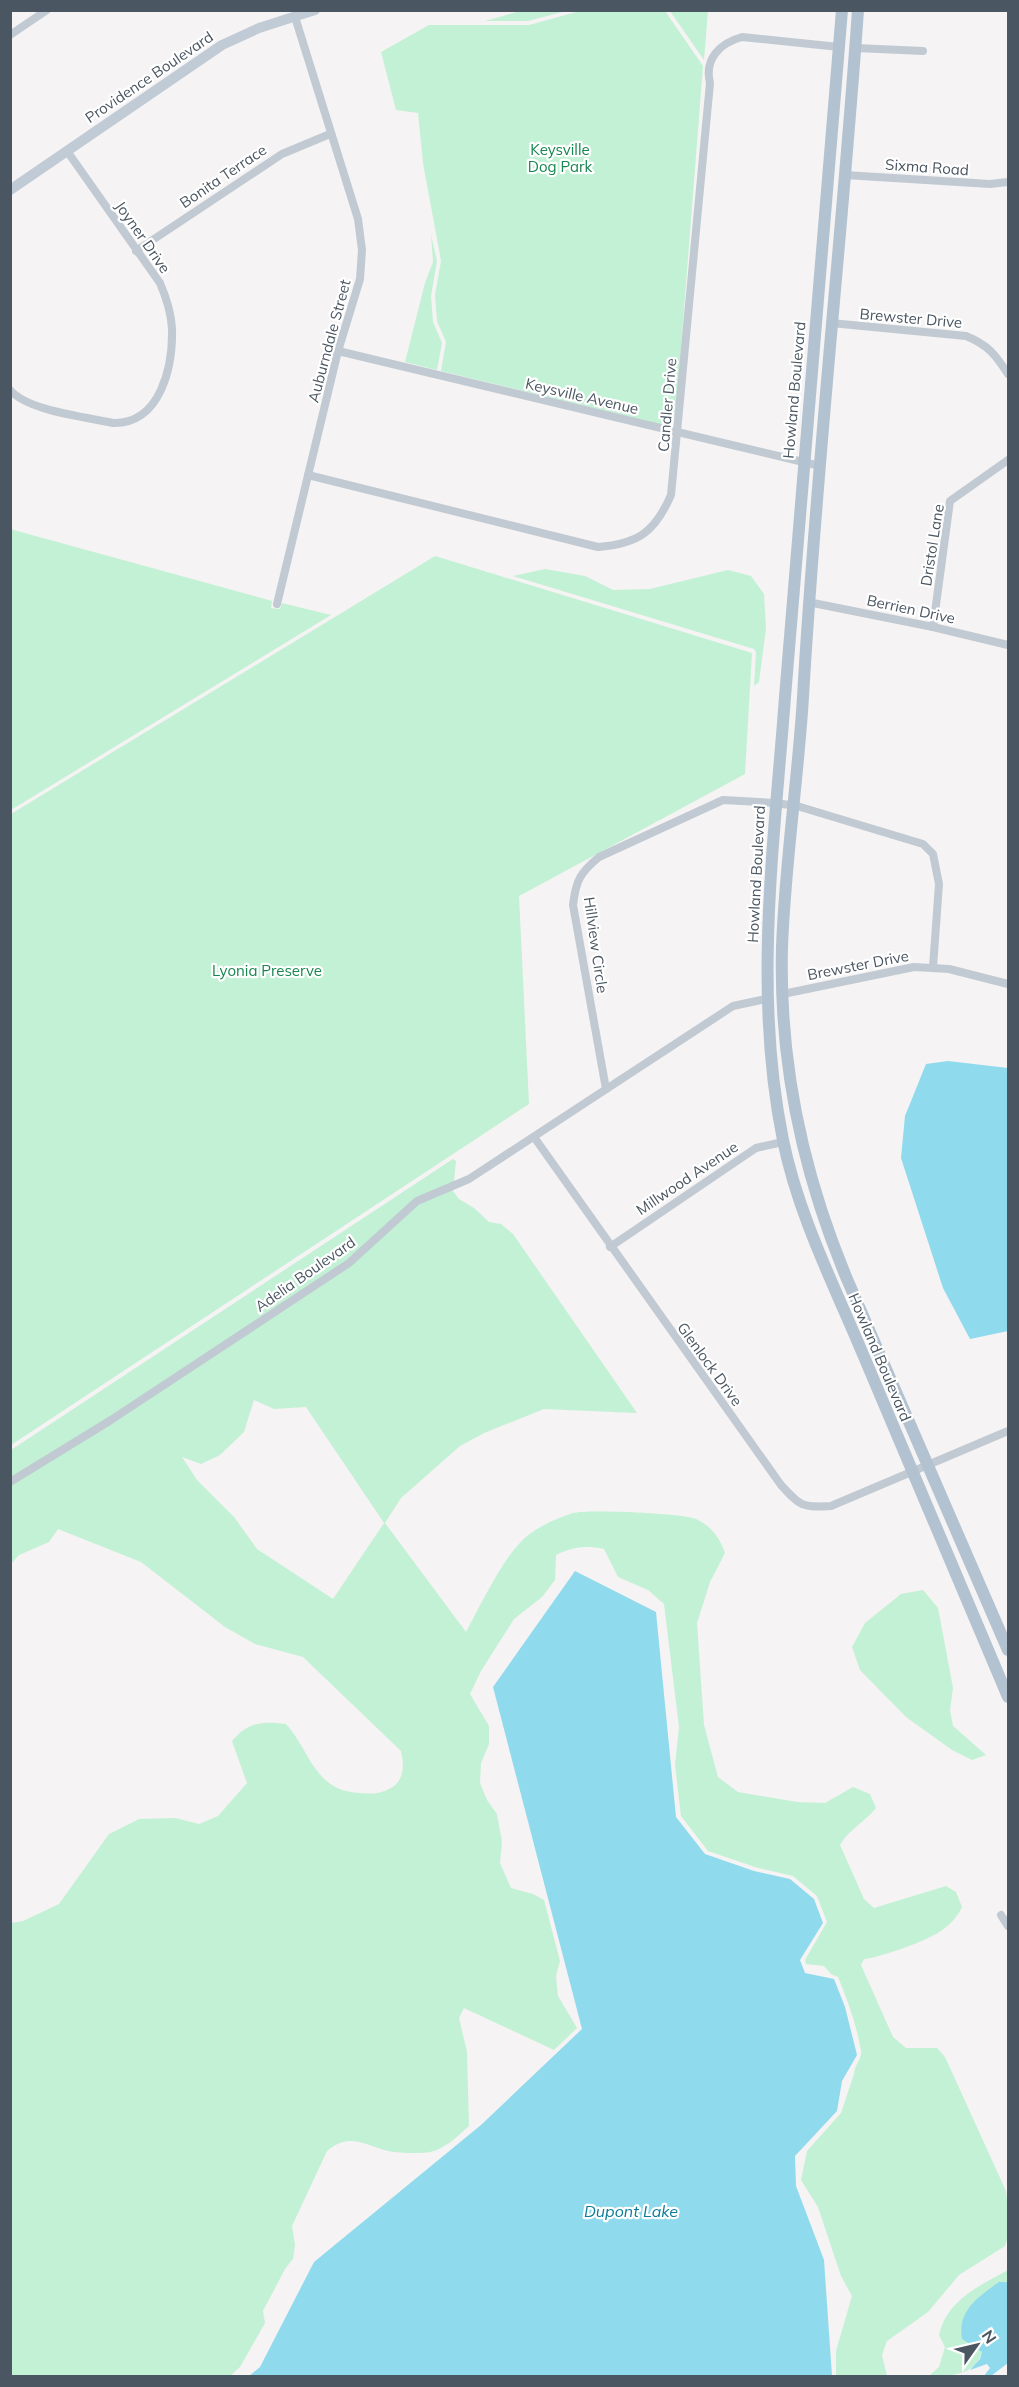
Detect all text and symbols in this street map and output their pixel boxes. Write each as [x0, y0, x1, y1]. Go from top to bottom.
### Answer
street label: Providence Boulevard [81, 27, 217, 127]
street label: Bonita Terrace [176, 140, 270, 212]
park label: Keysville Dog Park [528, 140, 592, 176]
street label: Sixma Road [885, 155, 969, 179]
street label: Joyner Drive [111, 197, 175, 277]
street label: Auburndale Street [303, 277, 355, 405]
street label: Brewster Drive [859, 304, 963, 332]
street label: Howland Boulevard [779, 321, 809, 459]
street label: Candler Drive [653, 357, 681, 453]
street label: Keysville Avenue [524, 374, 640, 418]
street label: Dristol Lane [916, 503, 948, 587]
street label: Berrien Drive [865, 590, 957, 628]
street label: Howland Boulevard [743, 805, 769, 943]
street label: Hillview Circle [580, 896, 612, 994]
street label: Brewster Drive [806, 946, 910, 984]
park label: Lyonia Preserve [212, 961, 322, 980]
street label: Millwood Avenue [632, 1137, 742, 1219]
street label: Adelia Boulevard [251, 1232, 359, 1316]
street label: Howland Boulevard [844, 1290, 916, 1424]
street label: Glenlock Drive [673, 1318, 747, 1410]
water label: Dupont Lake [584, 2201, 678, 2221]
north arrow [947, 2315, 1007, 2375]
text: N [978, 2326, 1001, 2347]

